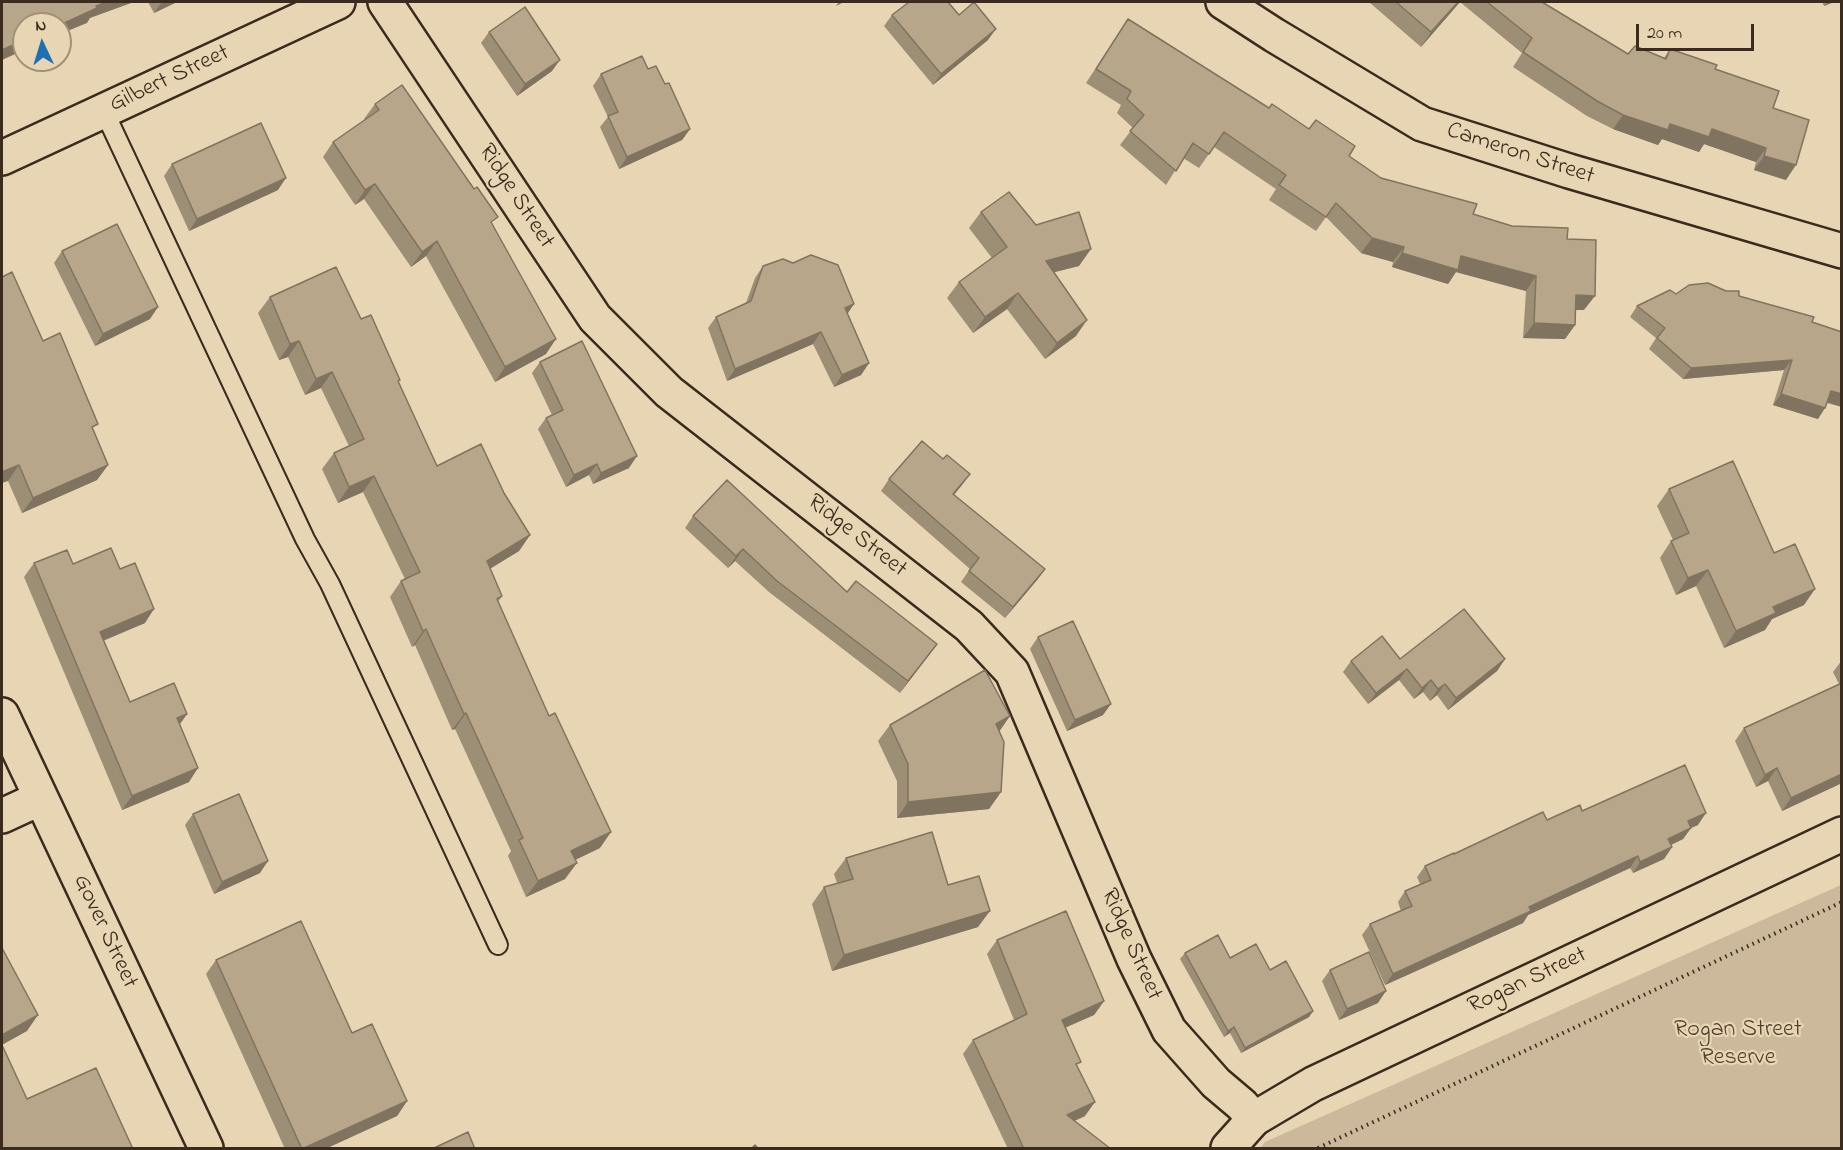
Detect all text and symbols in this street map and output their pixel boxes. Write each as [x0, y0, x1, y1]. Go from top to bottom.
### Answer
north arrow [12, 12, 72, 72]
scale bar [1639, 12, 1758, 50]
text: N [35, 14, 47, 38]
text: 20 m [1647, 21, 1682, 47]
street label: Gilbert Street [106, 40, 234, 120]
street label: Cameron Street [1442, 118, 1598, 192]
street label: Ridge Street [470, 139, 560, 255]
street label: Ridge Street [800, 489, 912, 585]
street label: Gover Street [65, 871, 143, 993]
street label: Ridge Street [1093, 885, 1167, 1005]
street label: Rogan Street [1464, 942, 1592, 1022]
park label: Rogan Street Reserve [1674, 1017, 1802, 1073]

